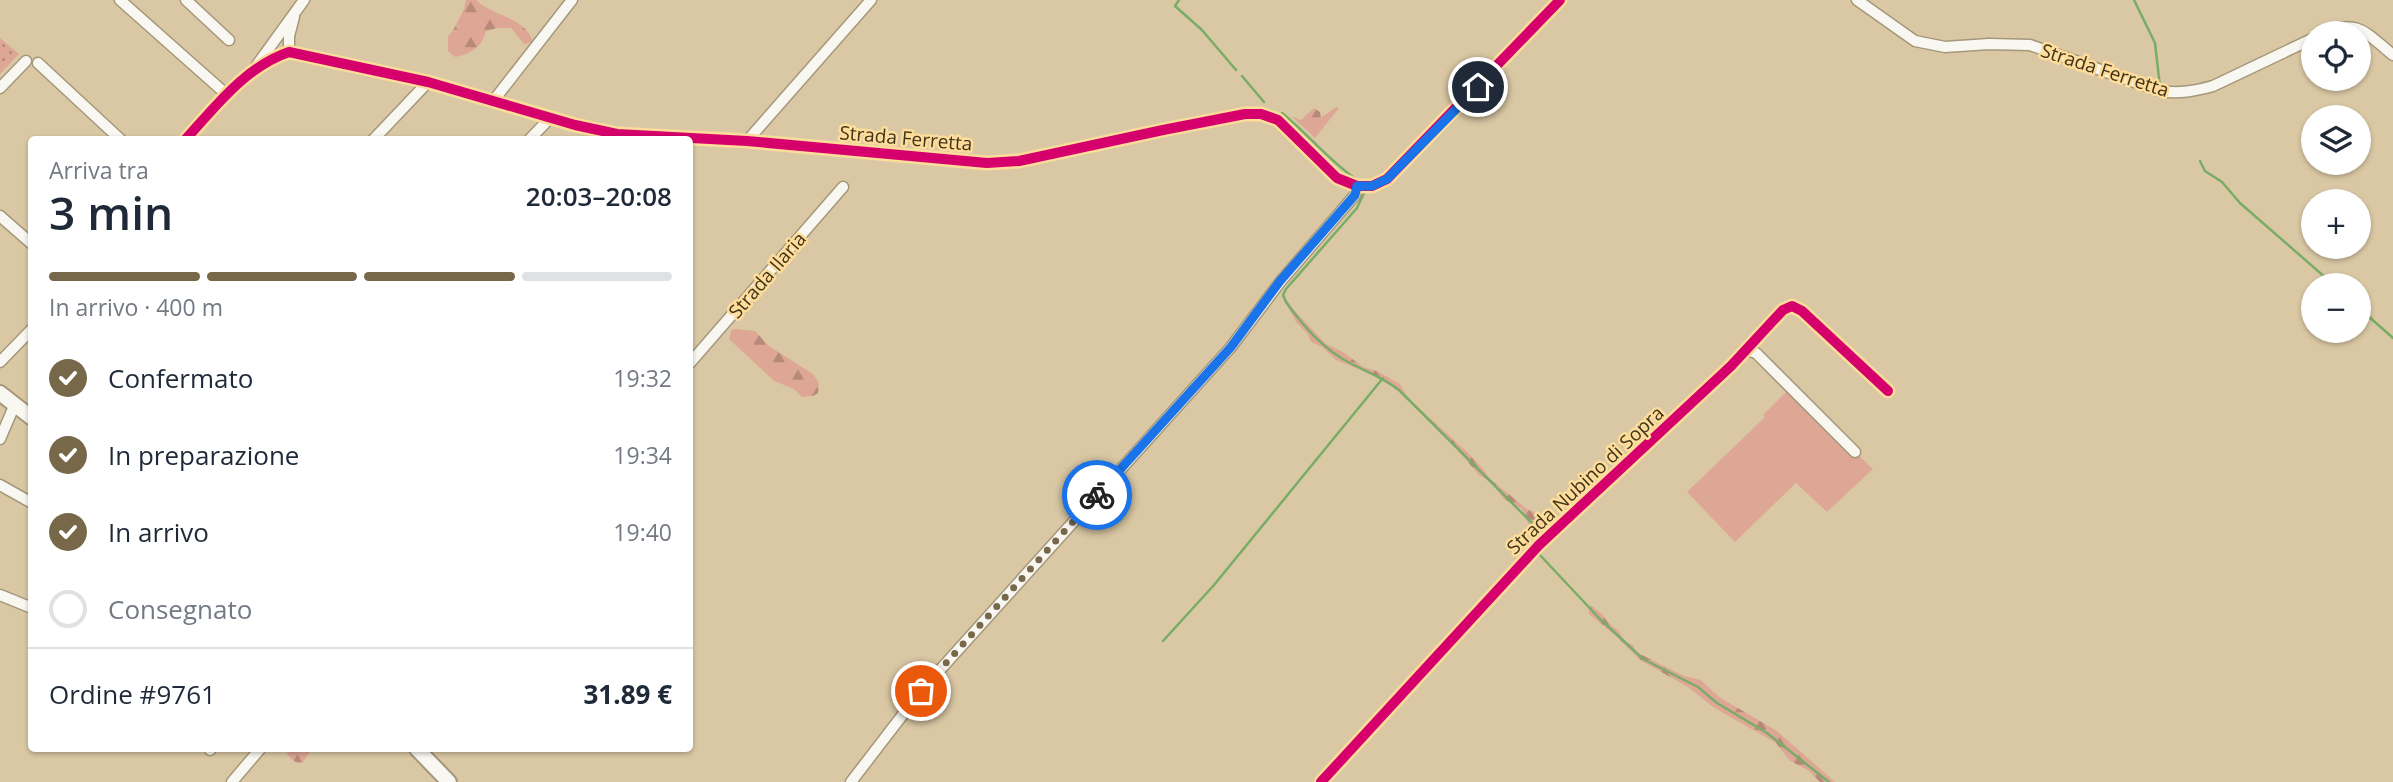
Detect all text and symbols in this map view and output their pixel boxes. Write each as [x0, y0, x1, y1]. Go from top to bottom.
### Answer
map controls [2301, 21, 2371, 343]
button: locate [2301, 21, 2371, 91]
street label: Strada Ferretta [2038, 37, 2172, 103]
pin [1448, 57, 1508, 117]
icon: home [1459, 68, 1497, 106]
button: layers [2301, 105, 2371, 175]
street label: Strada Ferretta [838, 119, 974, 157]
text: Arriva tra [49, 154, 149, 186]
text: 20:03–20:08 [526, 178, 672, 214]
text: 3 min [49, 181, 173, 243]
button: + [2301, 189, 2371, 259]
street label: Strada Ilaria [722, 226, 812, 324]
button: − [2301, 273, 2371, 343]
text: In arrivo · 400 m [49, 291, 223, 323]
icon: check [49, 359, 87, 397]
text: Confermato [108, 360, 253, 396]
text: 19:32 [613, 362, 672, 394]
street label: Strada Nubino di Sopra [1501, 400, 1669, 560]
icon: check [49, 436, 87, 474]
text: In preparazione [108, 437, 299, 473]
text: 19:34 [613, 439, 672, 471]
courier [1062, 460, 1132, 530]
icon: bike [1078, 476, 1116, 514]
icon: check [49, 513, 87, 551]
text: In arrivo [108, 514, 209, 550]
text: 19:40 [613, 516, 672, 548]
text: Consegnato [108, 591, 252, 627]
pin [891, 661, 951, 721]
icon: bag [902, 672, 940, 710]
text: Ordine #9761 [49, 676, 216, 712]
text: 31.89 € [584, 676, 672, 712]

